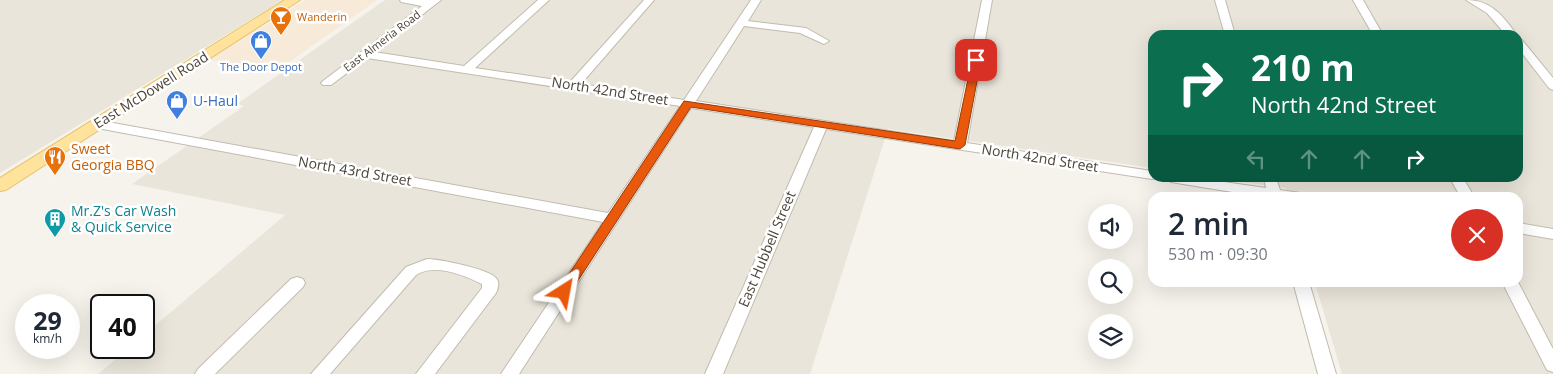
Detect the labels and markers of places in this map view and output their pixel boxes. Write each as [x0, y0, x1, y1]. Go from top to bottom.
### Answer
bar icon: Wanderin [269, 5, 293, 36]
place label: Wanderin [297, 9, 347, 24]
shop icon: The Door Depot [249, 29, 273, 60]
pin [955, 39, 997, 81]
place label: The Door Depot [220, 59, 302, 74]
shop icon: U-Haul [165, 89, 189, 120]
place label: U-Haul [193, 91, 238, 110]
place label: Sweet Georgia BBQ [71, 139, 155, 174]
restaurant icon: Sweet Georgia BBQ [43, 145, 67, 176]
place label: Mr.Z's Car Wash & Quick Service [71, 201, 176, 236]
building icon: Mr.Z's Car Wash & Quick Service [43, 207, 67, 238]

